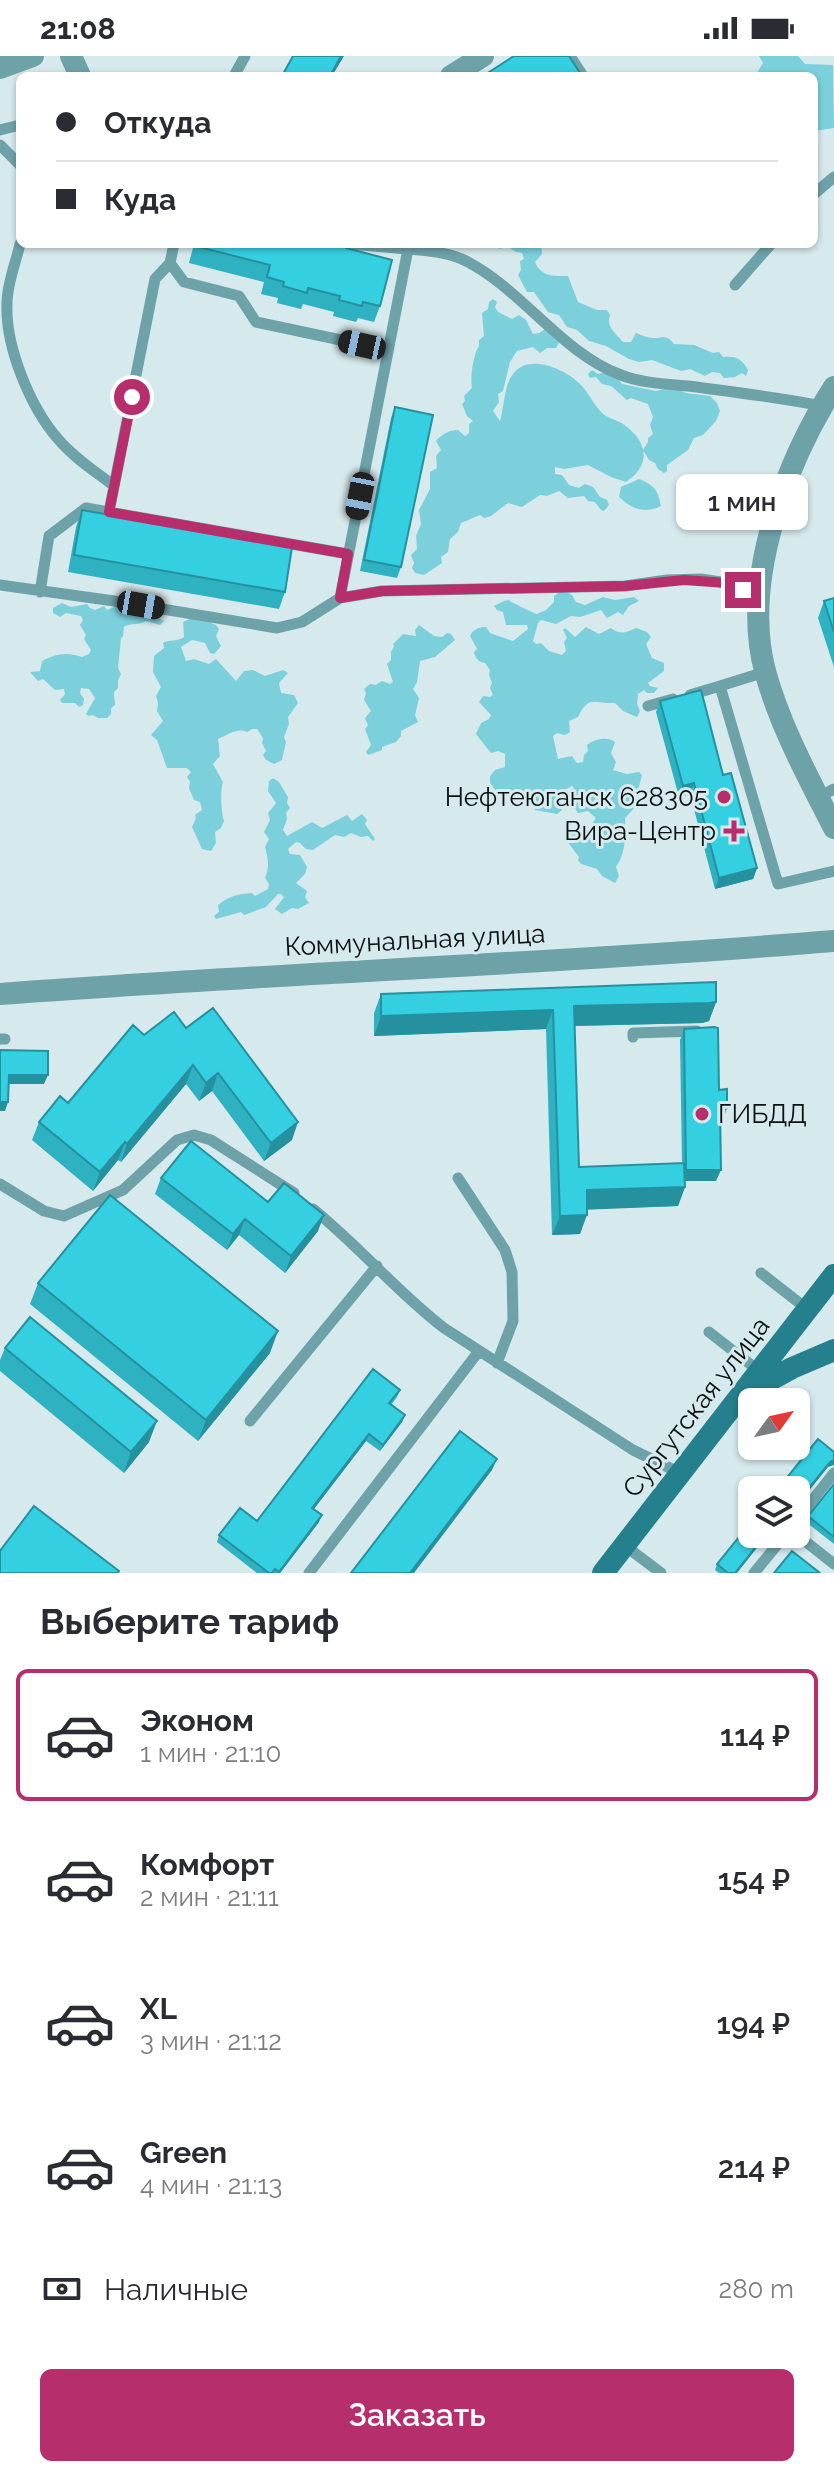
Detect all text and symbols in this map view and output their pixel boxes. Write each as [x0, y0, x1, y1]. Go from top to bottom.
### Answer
text: 21:08 [40, 11, 116, 46]
text: Откуда [104, 105, 211, 140]
text: Куда [104, 182, 176, 217]
car [336, 328, 388, 362]
route start [114, 379, 150, 415]
car [344, 470, 376, 522]
callout: 1 мин [677, 474, 809, 530]
text: 1 мин [708, 487, 776, 517]
route end [725, 572, 761, 608]
car [115, 589, 167, 621]
place label: Нефтеюганск 628305 [445, 782, 708, 812]
marker: Нефтеюганск 628305 [715, 788, 733, 806]
place label: Вира-Центр [564, 816, 716, 846]
marker: Вира-Центр [723, 820, 745, 842]
street label: Коммунальная улица [284, 918, 546, 962]
place label: ГИБДД [718, 1099, 807, 1129]
marker: ГИБДД [693, 1105, 711, 1123]
street label: Сургутская улица [617, 1311, 775, 1503]
north arrow [738, 1388, 810, 1460]
map controls [738, 1388, 810, 1548]
button: layers [738, 1476, 810, 1548]
text: Выберите тариф [40, 1600, 339, 1642]
icon: car [44, 1699, 116, 1771]
text: Эконом [140, 1703, 254, 1738]
text: 114 ₽ [720, 1718, 790, 1753]
text: 1 мин · 21:10 [140, 1738, 281, 1768]
icon: car [44, 1843, 116, 1915]
text: Комфорт [140, 1847, 274, 1882]
text: 154 ₽ [718, 1862, 790, 1897]
text: 2 мин · 21:11 [140, 1882, 279, 1912]
icon: car [44, 1987, 116, 2059]
text: XL [140, 1991, 177, 2026]
text: 194 ₽ [717, 2006, 790, 2041]
text: 3 мин · 21:12 [140, 2026, 282, 2056]
icon: car [44, 2131, 116, 2203]
text: Green [140, 2135, 227, 2170]
text: 214 ₽ [718, 2150, 790, 2185]
text: 4 мин · 21:13 [140, 2170, 282, 2200]
icon: cash [40, 2267, 84, 2311]
text: Наличные [104, 2272, 248, 2307]
text: 280 m [719, 2274, 794, 2304]
button: Заказать [40, 2369, 794, 2461]

